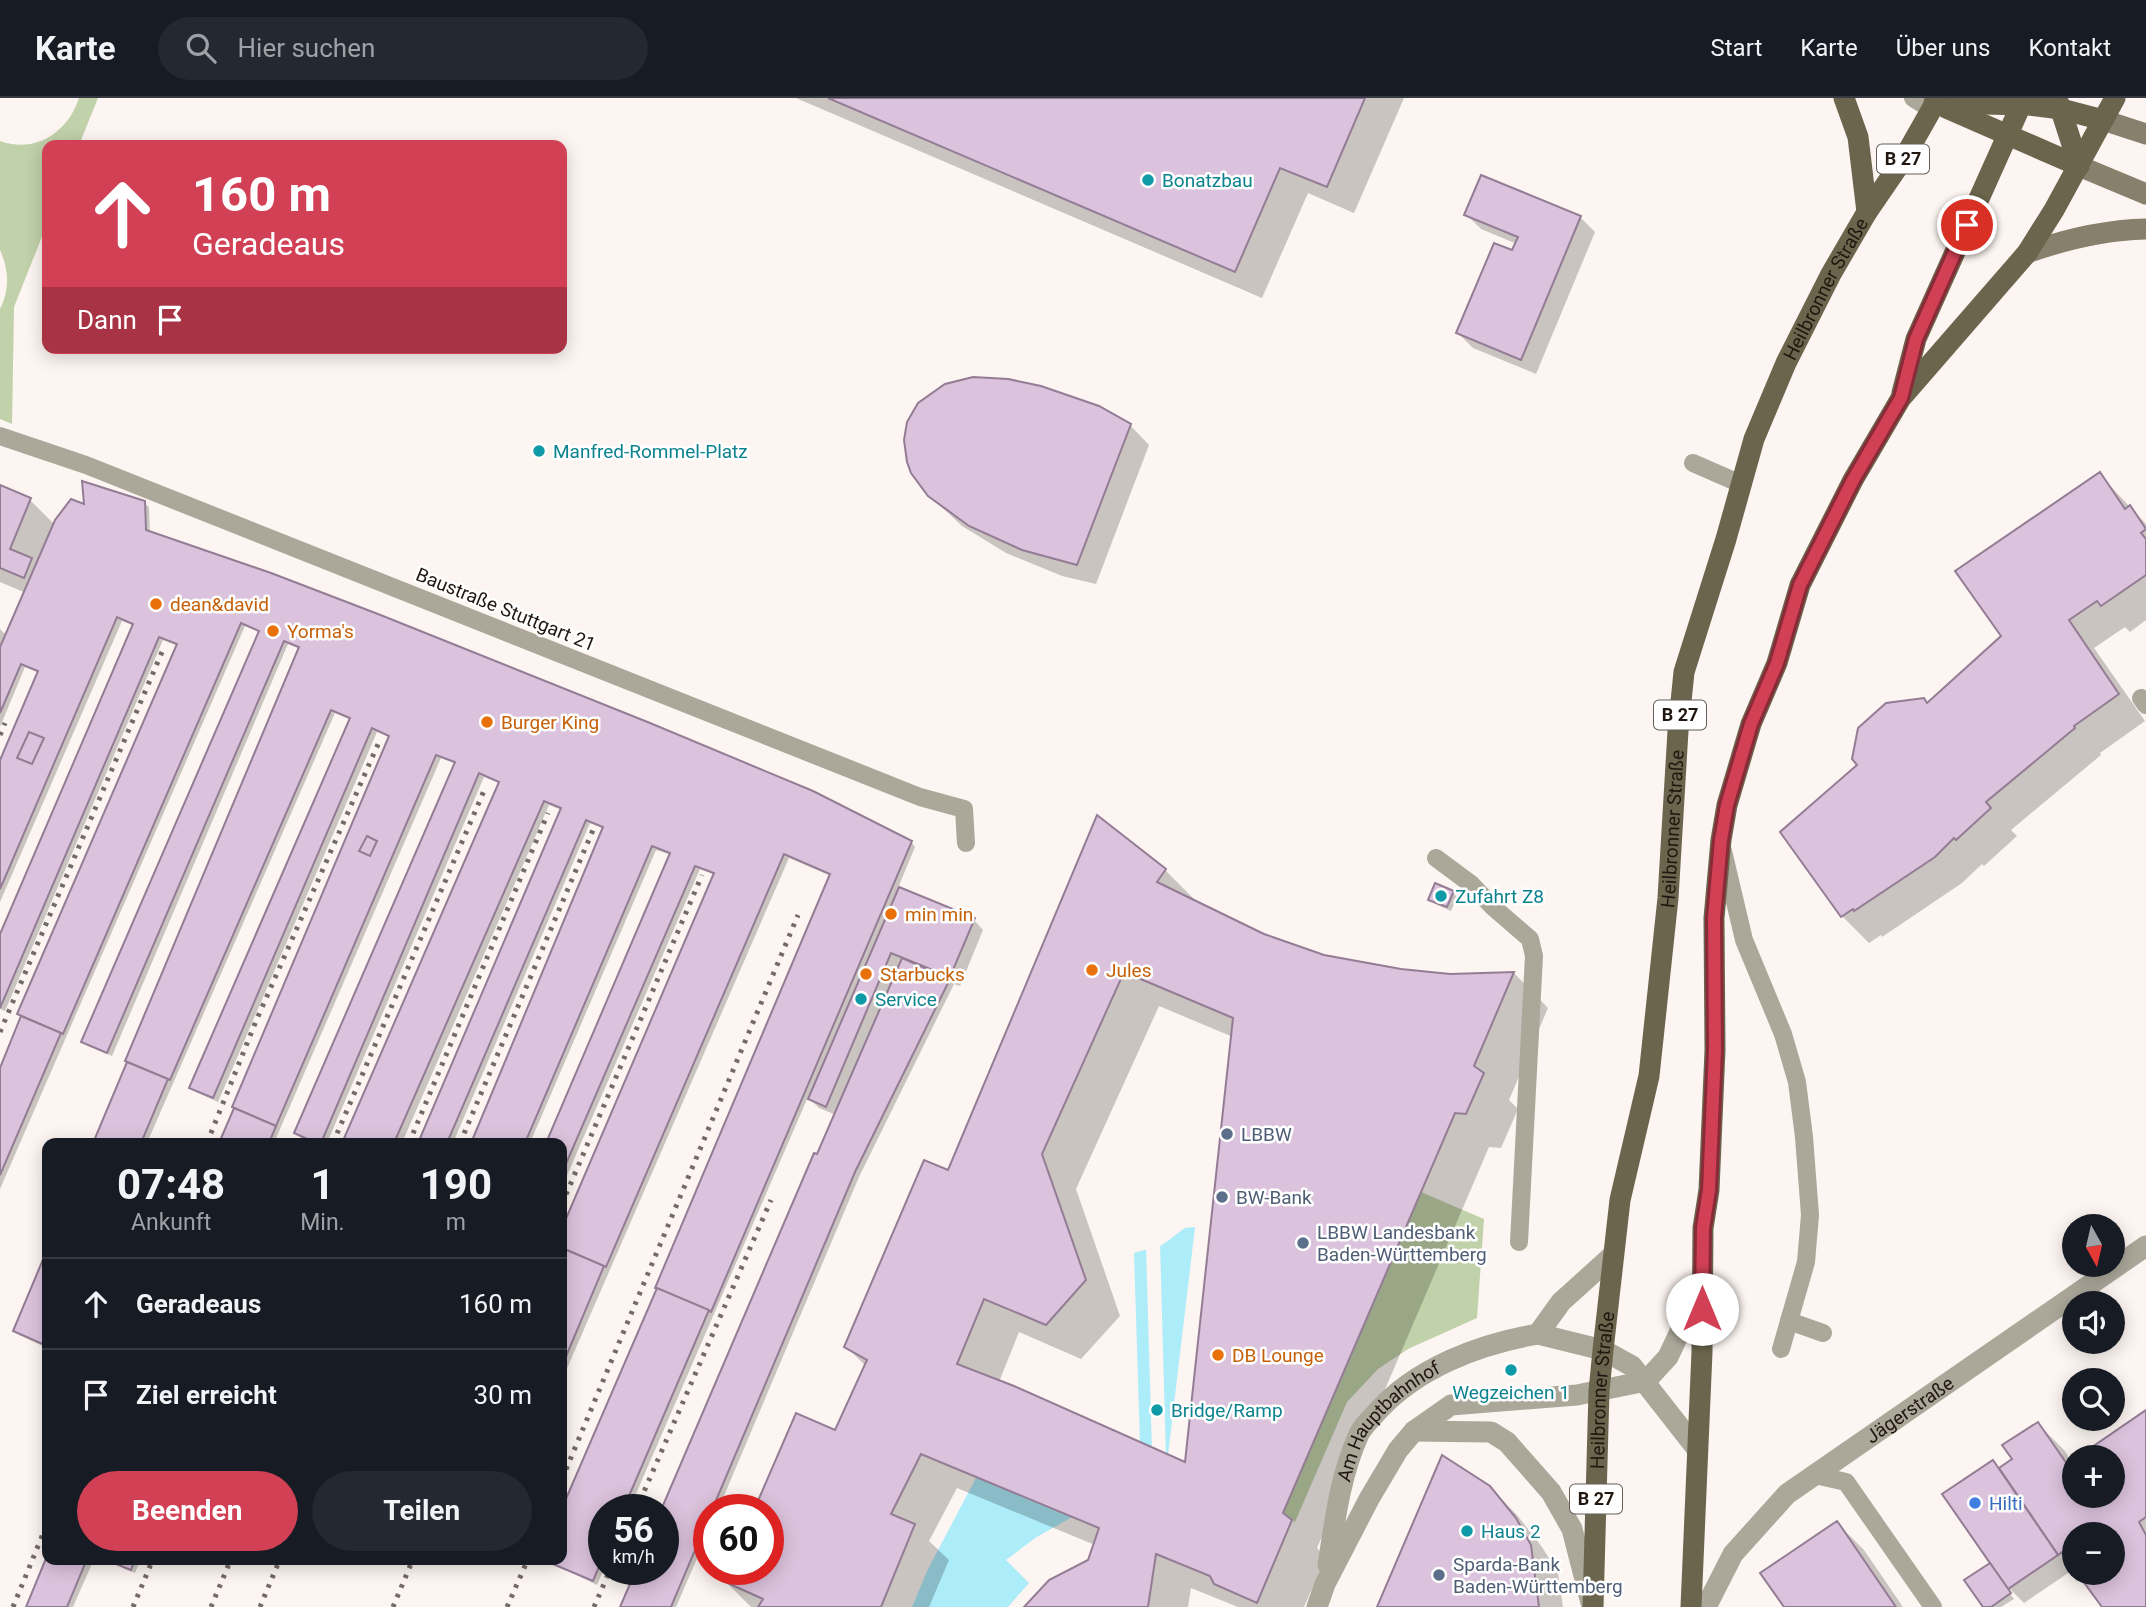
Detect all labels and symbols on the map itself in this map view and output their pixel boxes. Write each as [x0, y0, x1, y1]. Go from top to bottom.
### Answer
road number: B 27 [1877, 144, 1929, 174]
place label: Bonatzbau [1162, 169, 1253, 192]
marker: Bonatzbau [1140, 172, 1156, 188]
pin [1937, 195, 1997, 255]
street label: Heilbronner Straße [1778, 214, 1873, 364]
place label: Manfred-Rommel-Platz [553, 440, 748, 463]
marker: Manfred-Rommel-Platz [531, 443, 547, 459]
street label: Baustraße Stuttgart 21 [413, 563, 599, 656]
place label: dean&david [170, 593, 269, 616]
marker: dean&david [148, 596, 164, 612]
place label: Yorma's [287, 620, 354, 643]
marker: Yorma's [265, 623, 281, 639]
road number: B 27 [1654, 700, 1706, 730]
place label: Burger King [501, 711, 599, 734]
marker: Burger King [479, 714, 495, 730]
street label: Heilbronner Straße [1656, 749, 1689, 909]
place label: Zufahrt Z8 [1455, 885, 1544, 908]
marker: Zufahrt Z8 [1433, 888, 1449, 904]
place label: min min [905, 903, 973, 926]
marker: min min [883, 906, 899, 922]
place label: Jules [1106, 959, 1151, 982]
marker: Jules [1084, 962, 1100, 978]
place label: Starbucks [880, 963, 965, 986]
marker: Starbucks [858, 966, 874, 982]
place label: Service [875, 988, 937, 1011]
marker: Service [853, 991, 869, 1007]
place label: LBBW [1241, 1123, 1292, 1146]
marker: LBBW [1219, 1126, 1235, 1142]
place label: BW-Bank [1236, 1186, 1312, 1209]
marker: BW-Bank [1214, 1189, 1230, 1205]
north arrow [2062, 1214, 2124, 1278]
place label: LBBW Landesbank Baden-Württemberg [1317, 1221, 1487, 1266]
marker: LBBW Landesbank Baden-Württemberg [1295, 1235, 1311, 1251]
position arrow [1665, 1272, 1739, 1346]
street label: Heilbronner Straße [1586, 1310, 1619, 1470]
place label: DB Lounge [1232, 1344, 1324, 1367]
marker: DB Lounge [1210, 1347, 1226, 1363]
street label: Am Hauptbahnhof [1332, 1356, 1444, 1484]
marker: Wegzeichen 1 [1503, 1362, 1519, 1378]
street label: Jägerstraße [1861, 1371, 1958, 1448]
place label: Wegzeichen 1 [1452, 1381, 1570, 1404]
place label: Bridge/Ramp [1171, 1399, 1283, 1422]
marker: Bridge/Ramp [1149, 1402, 1165, 1418]
road number: B 27 [1570, 1484, 1622, 1514]
place label: Hilti [1989, 1492, 2023, 1515]
speed limit sign: 60 [693, 1494, 784, 1585]
marker: Hilti [1967, 1495, 1983, 1511]
place label: Haus 2 [1481, 1520, 1541, 1543]
marker: Haus 2 [1459, 1523, 1475, 1539]
place label: Sparda-Bank Baden-Württemberg [1453, 1553, 1623, 1598]
marker: Sparda-Bank Baden-Württemberg [1431, 1567, 1447, 1583]

